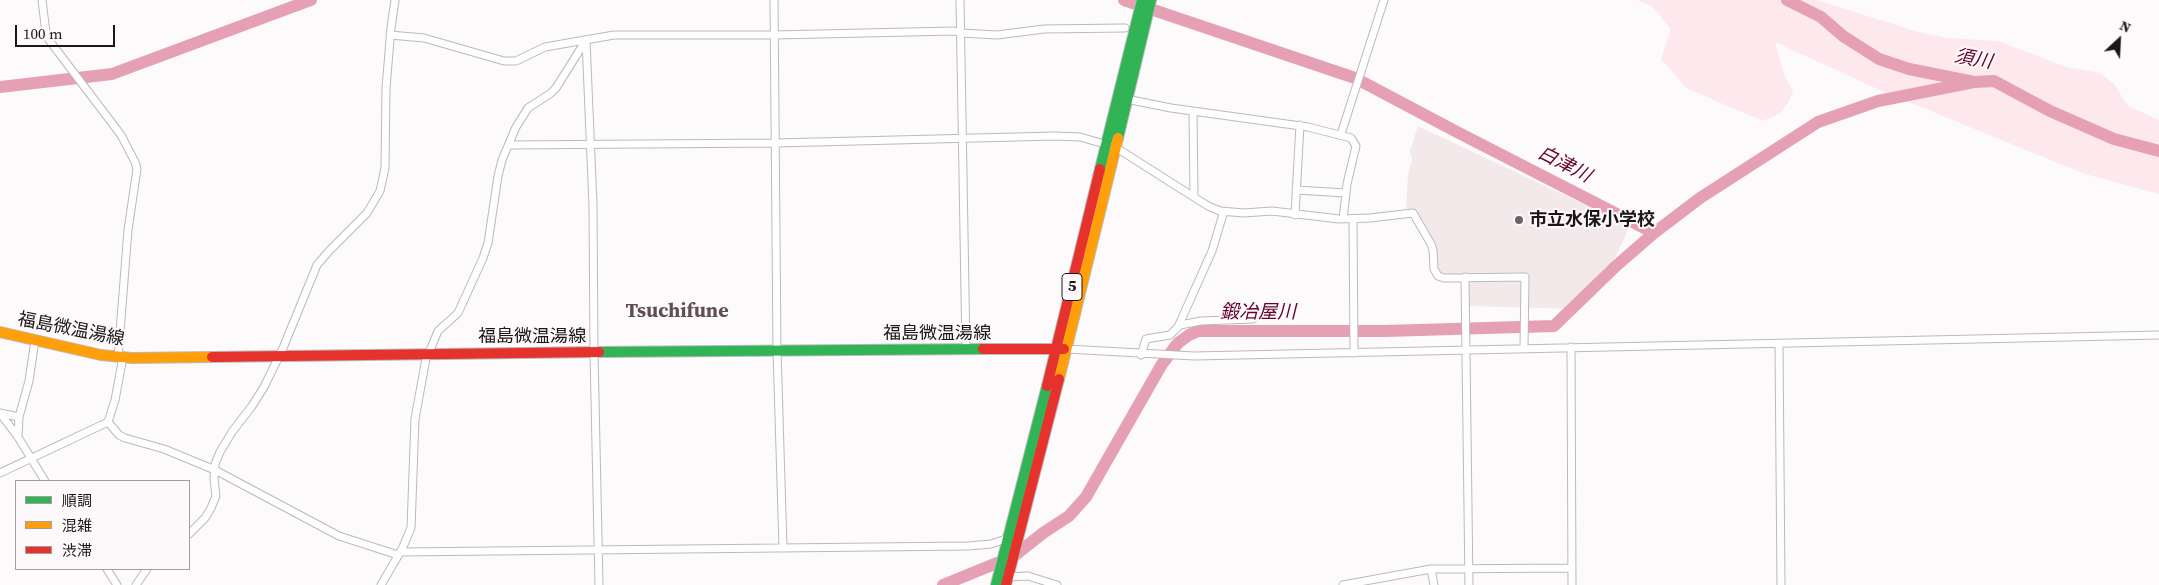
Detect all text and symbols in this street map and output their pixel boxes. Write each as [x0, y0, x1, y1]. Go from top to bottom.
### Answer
scale bar [18, 15, 118, 47]
north arrow [2094, 15, 2144, 65]
text: N [2116, 15, 2134, 38]
text: 100 m [23, 23, 63, 44]
water label: 須川 [1952, 45, 1994, 75]
water label: 白津川 [1533, 142, 1595, 188]
place label: 市立水保小学校 [1529, 209, 1655, 231]
marker: 市立水保小学校 [1513, 214, 1525, 226]
road number: 5 [1062, 274, 1082, 300]
district label: Tsuchifune [625, 300, 729, 324]
water label: 鍛冶屋川 [1220, 302, 1296, 324]
street label: 福島微温湯線 [16, 309, 126, 351]
street label: 福島微温湯線 [883, 323, 991, 345]
street label: 福島微温湯線 [478, 326, 586, 348]
legend [15, 480, 190, 570]
text: 順調 [62, 490, 92, 511]
text: 混雑 [62, 515, 92, 536]
text: 渋滞 [62, 540, 92, 561]

